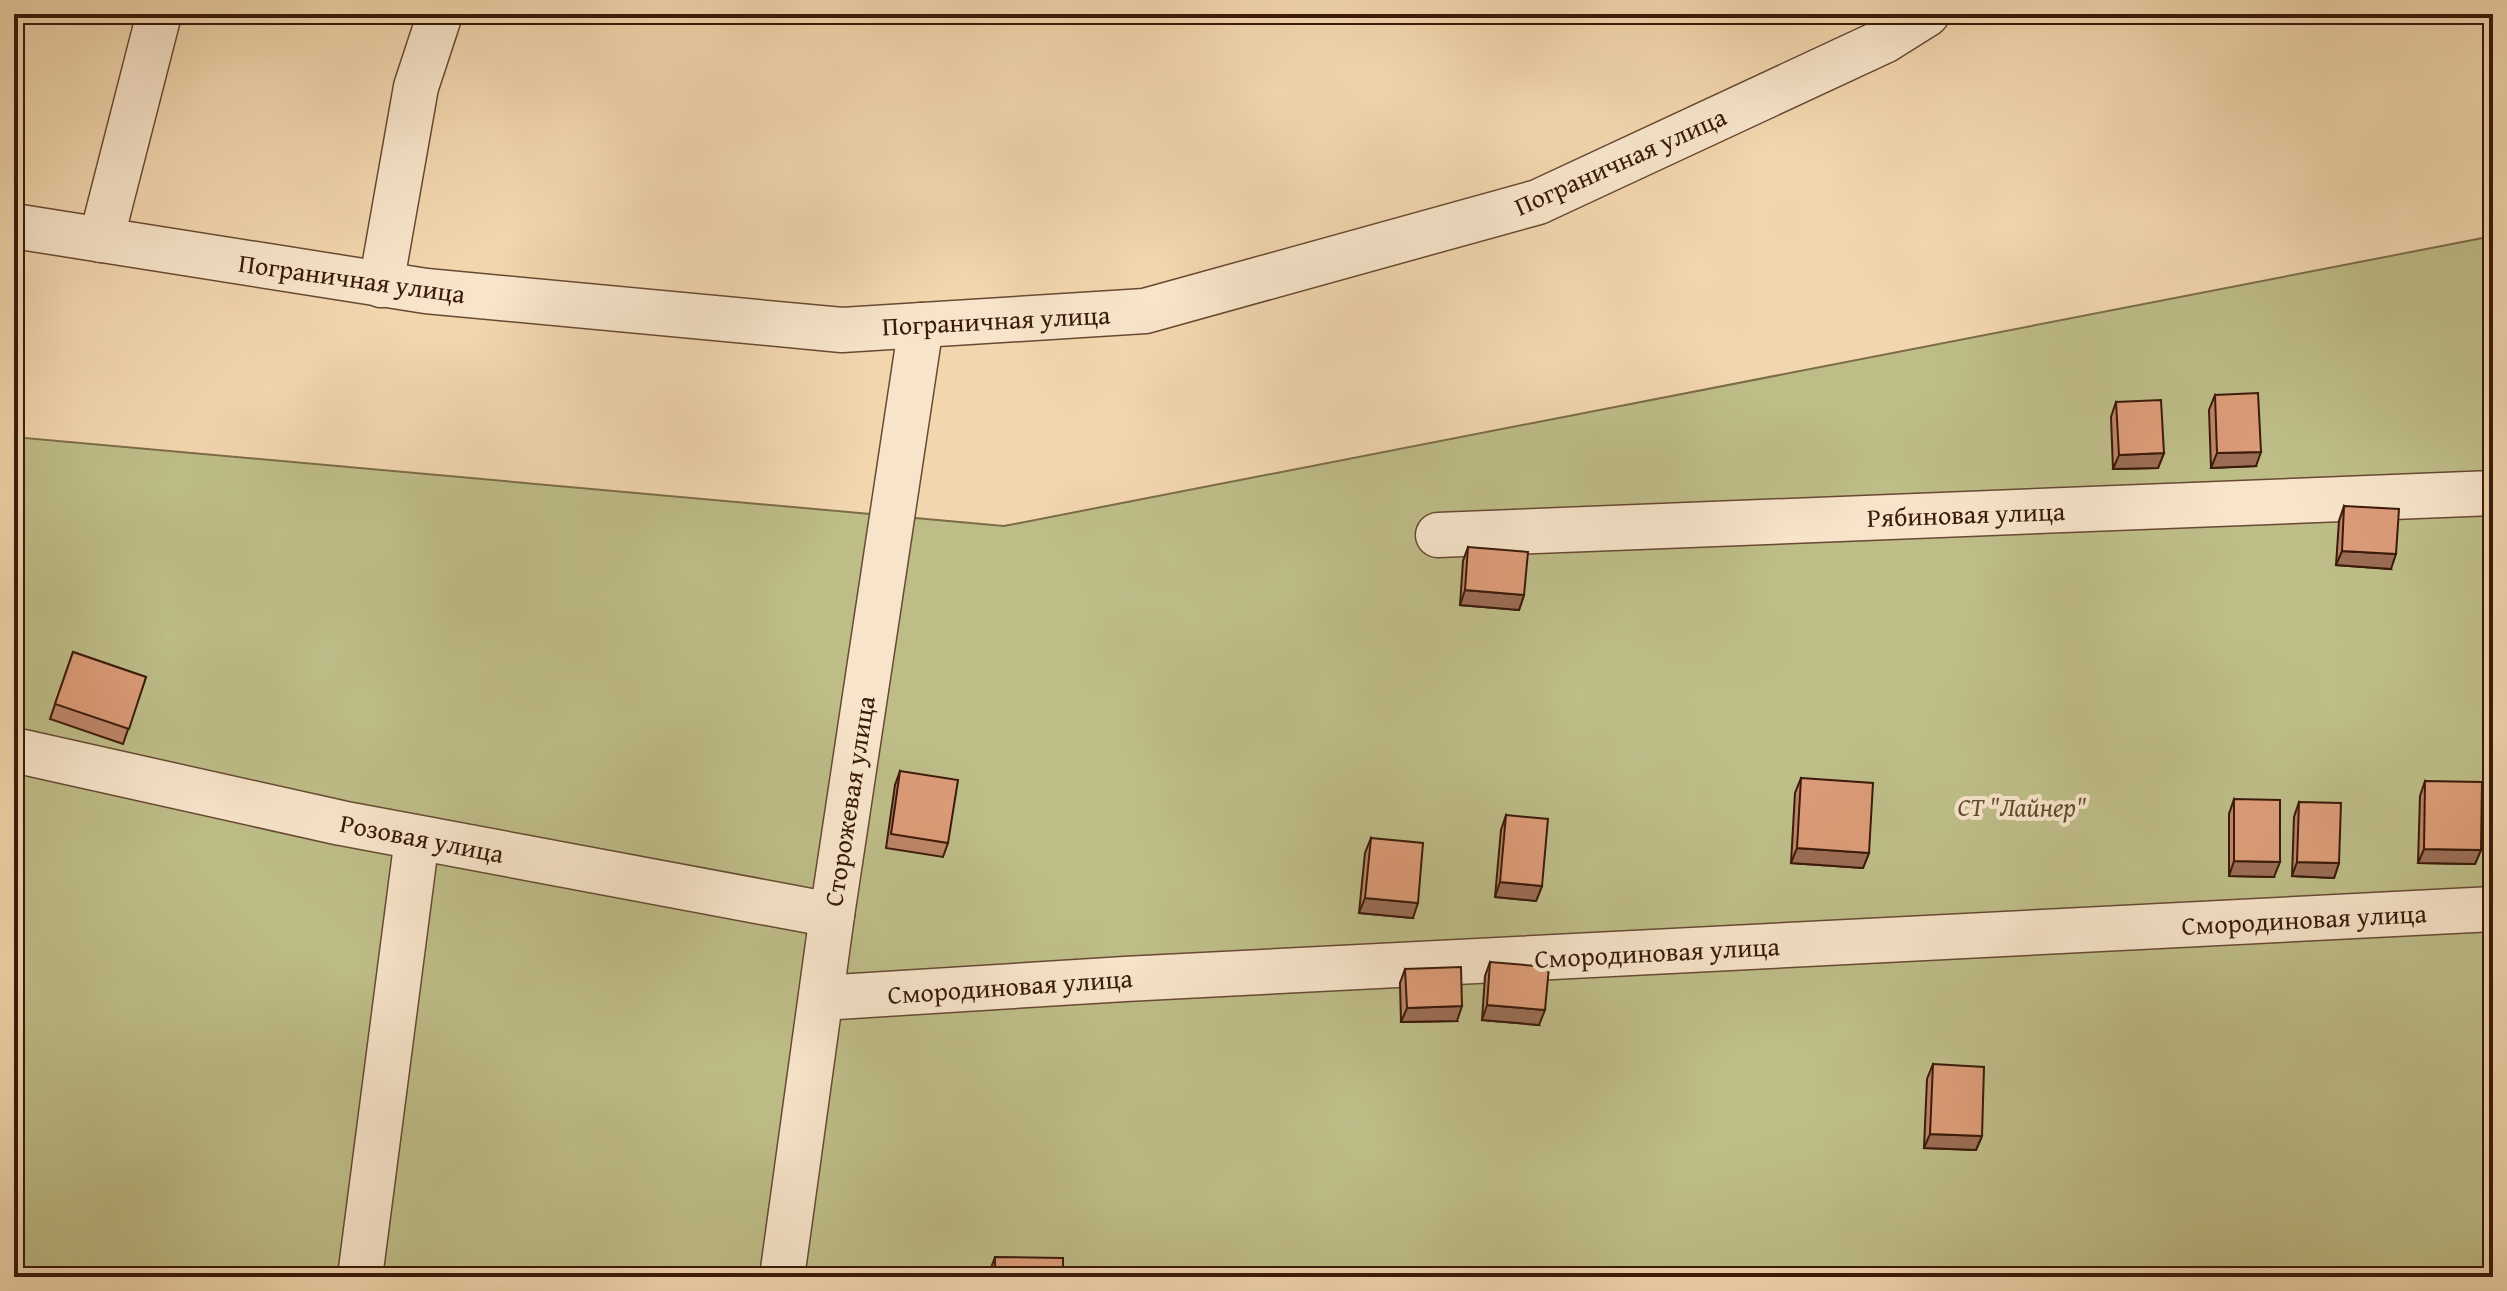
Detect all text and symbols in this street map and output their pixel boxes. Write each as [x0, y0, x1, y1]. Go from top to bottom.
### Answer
street label: Пограничная улица [1508, 96, 1733, 225]
street label: Пограничная улица [236, 243, 468, 313]
street label: Пограничная улица [881, 295, 1112, 345]
street label: Рябиновая улица [1866, 491, 2066, 537]
street label: Сторожевая улица [813, 692, 885, 909]
park label: СТ "Лайнер" [1957, 787, 2087, 826]
street label: Розовая улица [337, 803, 508, 873]
street label: Смородиновая улица [2180, 893, 2428, 945]
street label: Смородиновая улица [1533, 926, 1781, 978]
street label: Смородиновая улица [886, 958, 1134, 1014]

